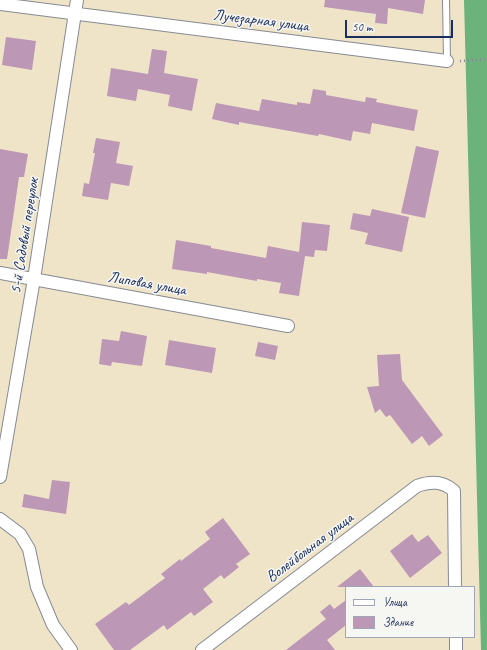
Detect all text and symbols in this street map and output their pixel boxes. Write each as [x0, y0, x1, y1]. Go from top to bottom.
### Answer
street label: Лучезарная улица [212, 6, 310, 36]
scale bar [347, 12, 455, 38]
text: 50 m [352, 19, 372, 35]
street label: 5-й Садовый переулок [6, 177, 44, 295]
street label: Липовая улица [106, 268, 188, 300]
street label: Волейбольная улица [263, 509, 357, 587]
legend [345, 586, 475, 638]
text: Улица [383, 594, 407, 610]
text: Здание [383, 614, 413, 630]

